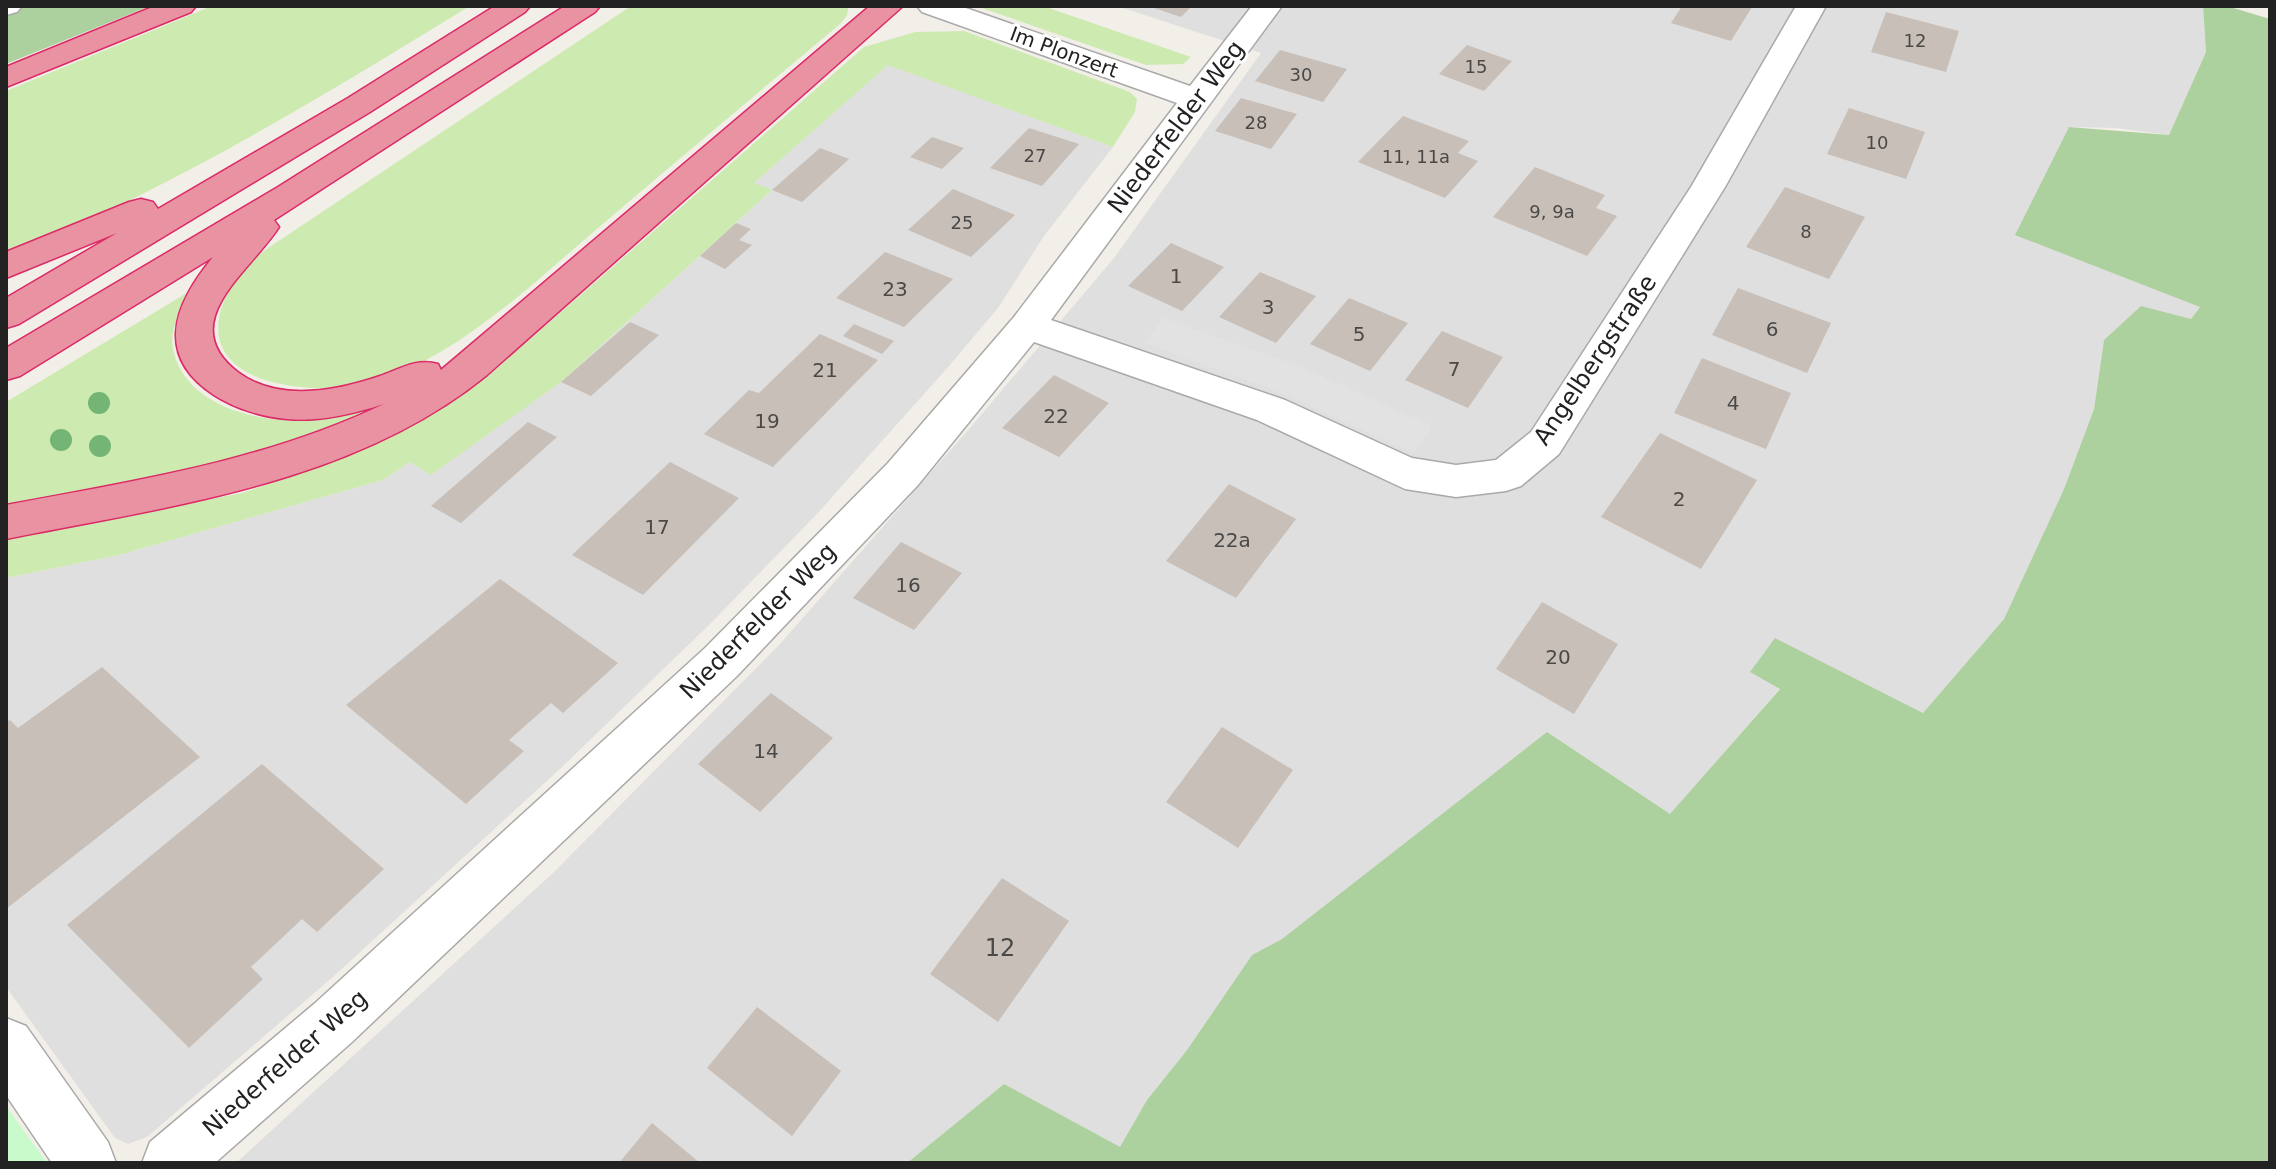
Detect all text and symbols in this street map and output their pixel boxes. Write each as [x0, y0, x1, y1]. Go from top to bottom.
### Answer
street label: Im Plonzert [1007, 21, 1121, 83]
house number: 12 [1904, 30, 1926, 51]
street label: Niederfelder Weg [1102, 35, 1250, 219]
house number: 15 [1465, 56, 1487, 77]
house number: 30 [1290, 64, 1312, 85]
house number: 28 [1245, 112, 1267, 133]
house number: 10 [1866, 132, 1888, 153]
house number: 27 [1024, 145, 1046, 166]
house number: 11, 11a [1382, 146, 1450, 167]
house number: 9, 9a [1529, 201, 1575, 222]
house number: 25 [951, 212, 973, 233]
house number: 8 [1800, 221, 1812, 242]
house number: 1 [1170, 264, 1182, 288]
street label: Angelbergstraße [1528, 270, 1662, 450]
house number: 23 [882, 277, 908, 301]
house number: 3 [1262, 295, 1274, 319]
house number: 6 [1766, 317, 1778, 341]
house number: 5 [1353, 322, 1365, 346]
house number: 7 [1448, 357, 1460, 381]
house number: 21 [812, 358, 838, 382]
house number: 4 [1727, 391, 1739, 415]
house number: 22 [1043, 404, 1069, 428]
house number: 19 [754, 409, 780, 433]
house number: 2 [1673, 487, 1685, 511]
house number: 17 [644, 515, 670, 539]
house number: 22a [1213, 528, 1251, 552]
street label: Niederfelder Weg [674, 537, 842, 705]
house number: 16 [895, 573, 921, 597]
house number: 20 [1545, 645, 1571, 669]
house number: 14 [753, 739, 779, 763]
house number: 12 [985, 934, 1015, 962]
street label: Niederfelder Weg [197, 984, 373, 1142]

